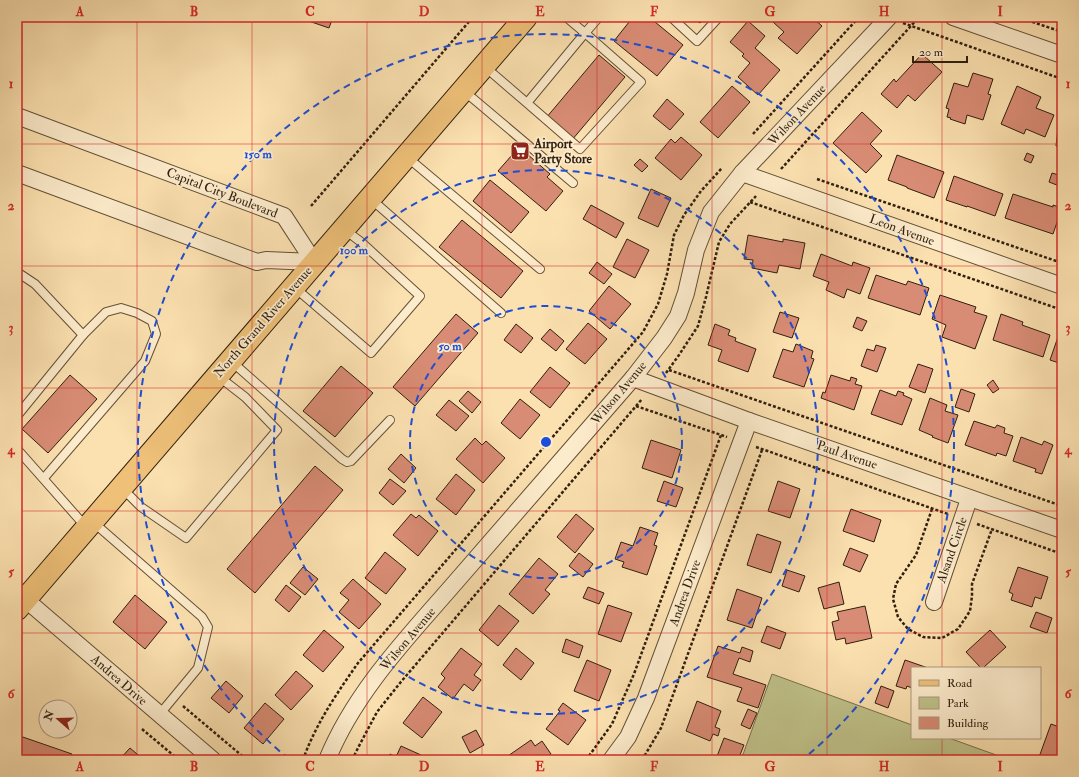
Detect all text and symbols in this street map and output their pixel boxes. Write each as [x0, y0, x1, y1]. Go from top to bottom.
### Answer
text: A [75, 4, 85, 20]
text: B [190, 4, 198, 20]
text: C [305, 4, 315, 20]
text: D [419, 4, 430, 20]
text: E [535, 4, 545, 20]
text: F [650, 4, 659, 20]
text: G [765, 4, 776, 20]
text: H [879, 4, 890, 20]
text: I [997, 4, 1003, 20]
scale bar [913, 38, 967, 64]
text: 20 m [919, 45, 944, 60]
text: 1 [9, 76, 14, 92]
text: 1 [1066, 76, 1071, 92]
street label: Wilson Avenue [764, 81, 830, 150]
place label: Airport Party Store [533, 136, 593, 168]
supermarket icon: Airport Party Store [509, 140, 531, 162]
text: 150 m [244, 147, 272, 162]
street label: Capital City Boulevard [164, 164, 281, 223]
text: 2 [8, 198, 15, 214]
text: 2 [1065, 198, 1072, 214]
street label: Leon Avenue [867, 211, 937, 249]
text: 100 m [340, 243, 369, 258]
street label: North Grand River Avenue [210, 263, 316, 381]
text: 3 [9, 320, 14, 336]
text: 3 [1066, 320, 1071, 336]
text: 50 m [438, 339, 462, 354]
street label: Wilson Avenue [587, 358, 650, 429]
centre of rings [539, 435, 553, 449]
street label: Paul Avenue [815, 437, 880, 473]
text: 4 [6, 442, 15, 458]
text: 4 [1063, 442, 1072, 458]
street label: Alsand Circle [933, 514, 971, 586]
street label: Andrea Drive [665, 557, 705, 629]
text: 5 [8, 564, 14, 580]
text: 5 [1065, 564, 1071, 580]
street label: Wilson Avenue [376, 604, 439, 675]
street label: Andrea Drive [87, 651, 151, 709]
legend [911, 667, 1041, 739]
text: Road [947, 676, 972, 691]
text: 6 [8, 686, 16, 702]
text: 6 [1065, 686, 1073, 702]
text: Park [947, 696, 969, 711]
north arrow [38, 699, 78, 739]
text: N [41, 708, 57, 724]
text: Building [947, 716, 990, 731]
text: A [75, 759, 85, 775]
text: B [190, 759, 198, 775]
text: C [305, 759, 315, 775]
text: D [419, 759, 430, 775]
text: E [535, 759, 545, 775]
text: F [650, 759, 659, 775]
text: G [765, 759, 776, 775]
text: H [879, 759, 890, 775]
text: I [997, 759, 1003, 775]

